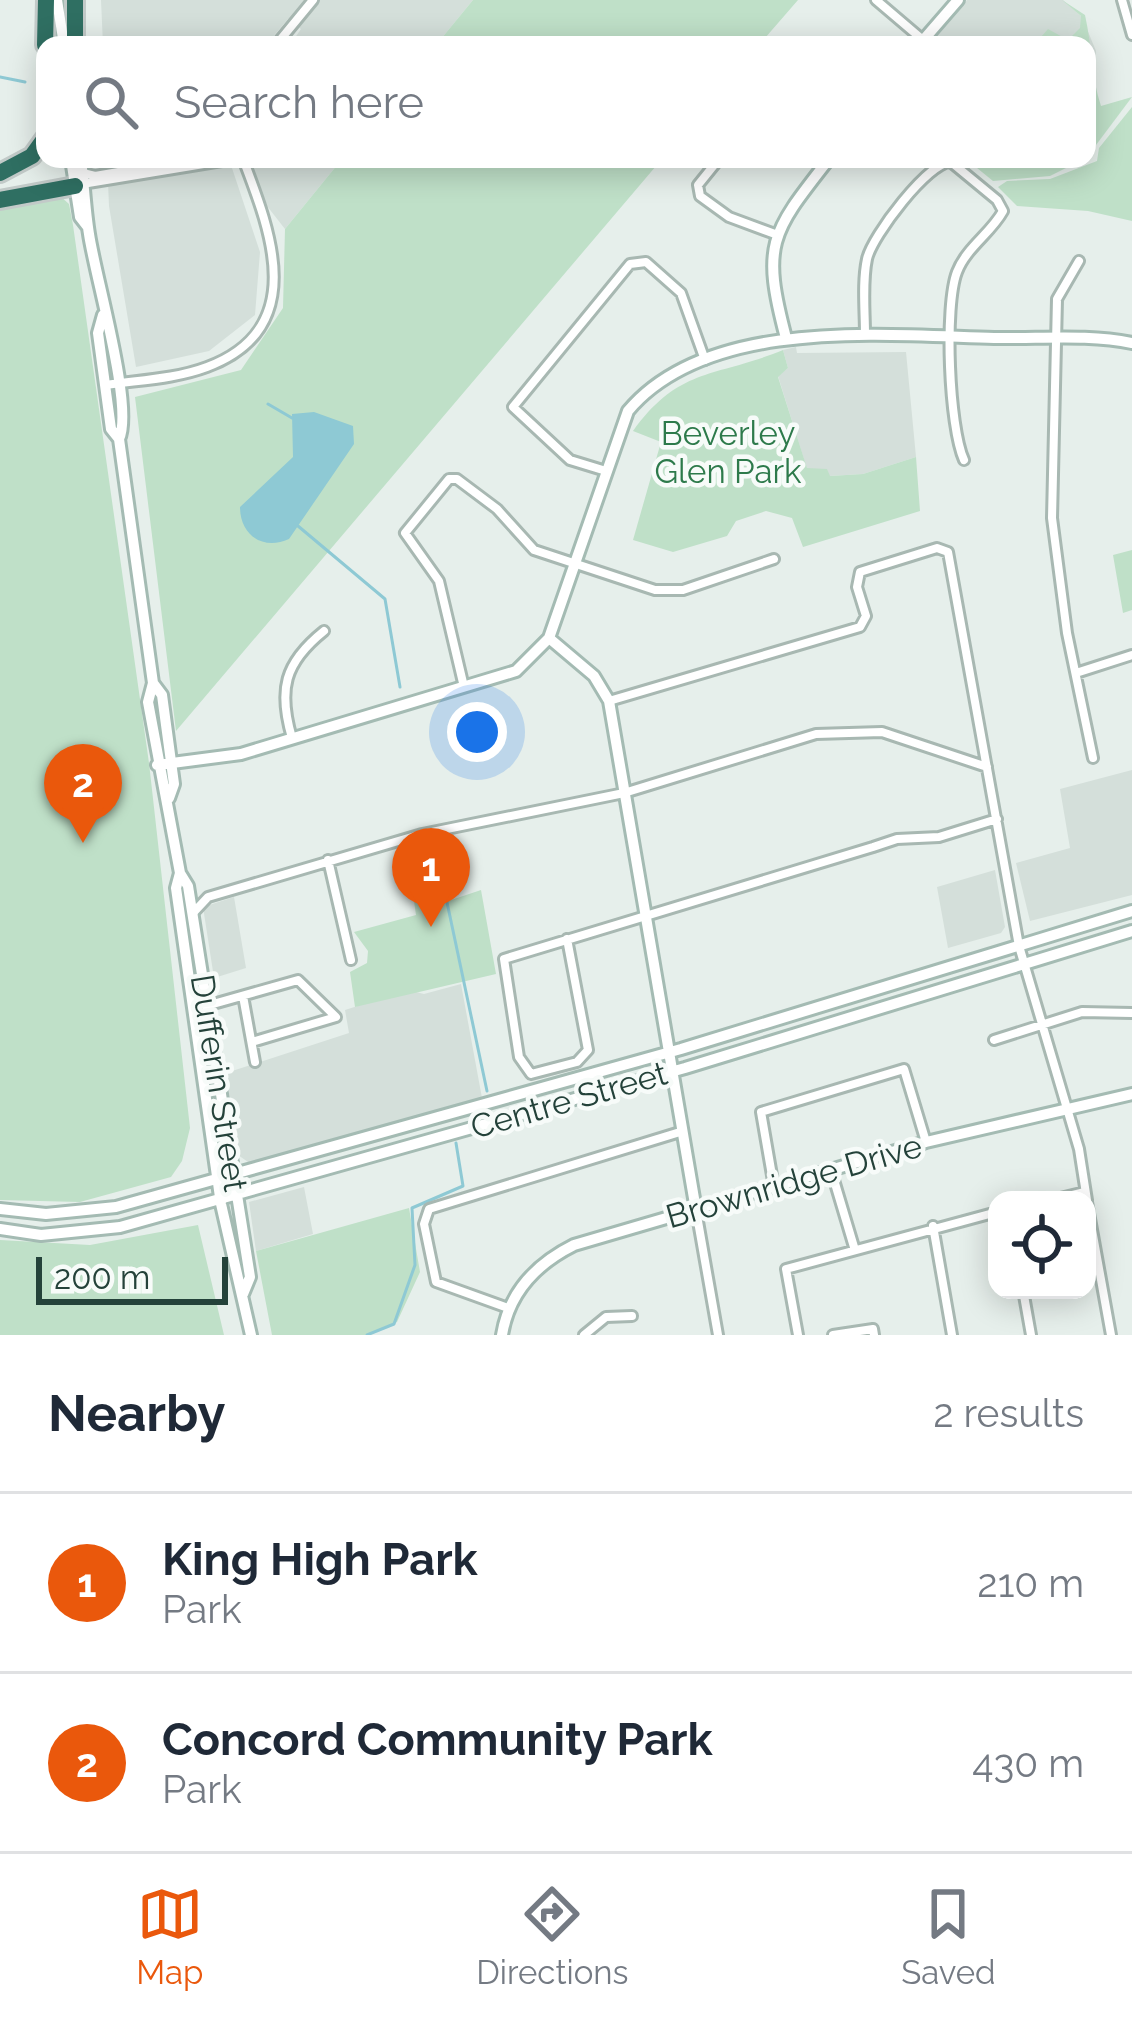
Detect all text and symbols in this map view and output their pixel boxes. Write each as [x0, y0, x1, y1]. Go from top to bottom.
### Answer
search box [36, 36, 1096, 168]
icon: search [78, 69, 144, 135]
text: Search here [174, 76, 424, 129]
park label: Beverley Glen Park [654, 414, 802, 491]
your location [447, 702, 507, 762]
pin: 2 [44, 744, 122, 843]
pin: 1 [392, 828, 470, 927]
street label: Dufferin Street [183, 972, 255, 1194]
street label: Centre Street [466, 1053, 672, 1147]
street label: Brownridge Drive [662, 1126, 926, 1236]
map controls [988, 1191, 1096, 1299]
button: locate [988, 1191, 1096, 1299]
scale bar [36, 1251, 228, 1304]
text: 200 m [54, 1258, 150, 1297]
text: Nearby [48, 1383, 225, 1443]
text: 2 results [933, 1390, 1084, 1436]
text: King High Park [162, 1533, 478, 1586]
text: 1 [77, 1560, 97, 1606]
text: 210 m [977, 1560, 1084, 1606]
text: Park [162, 1586, 242, 1632]
text: Concord Community Park [162, 1713, 713, 1766]
text: 2 [76, 1740, 98, 1786]
text: 430 m [972, 1740, 1084, 1786]
text: Park [162, 1766, 242, 1812]
tab: Map [136, 1881, 203, 1992]
tab: Directions [476, 1881, 629, 1992]
tab: Saved [901, 1881, 996, 1992]

